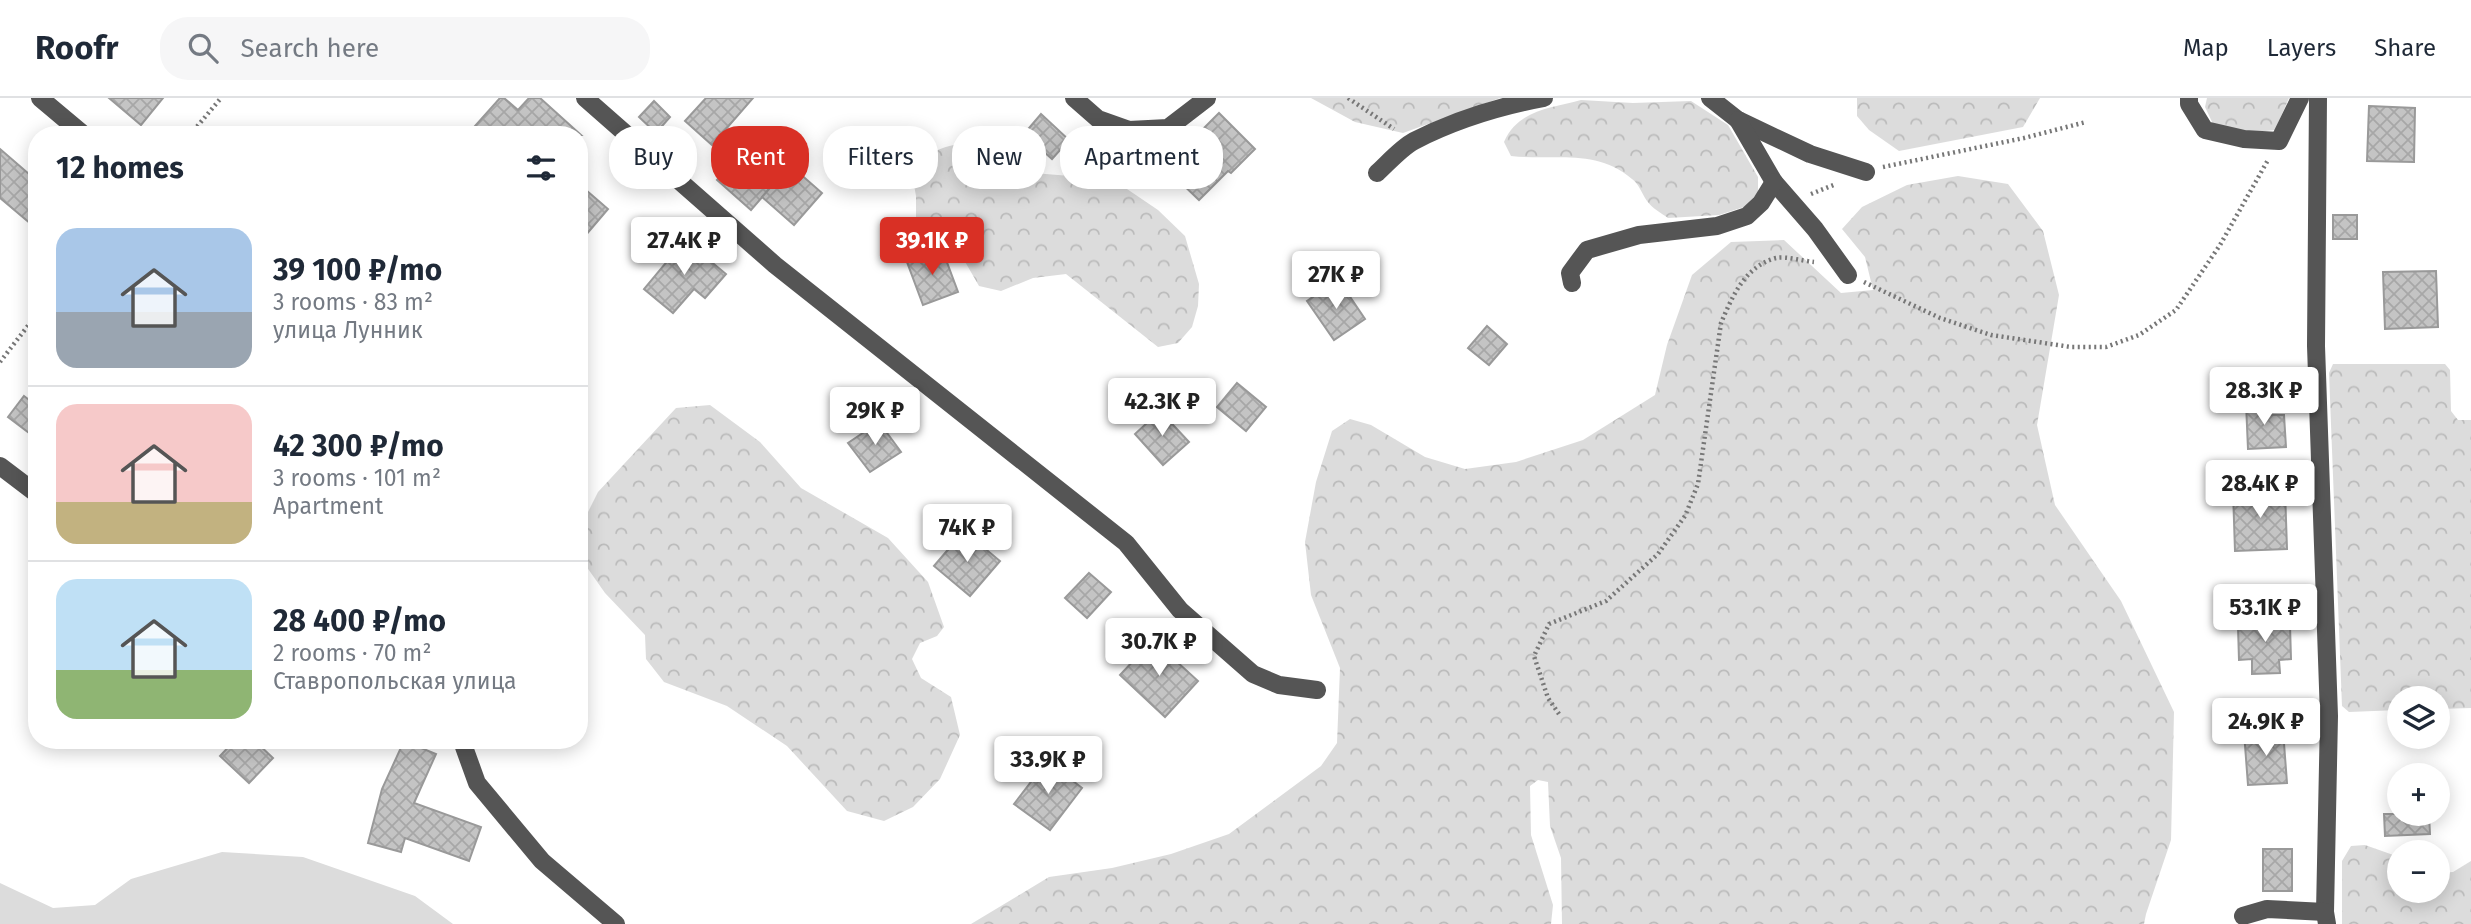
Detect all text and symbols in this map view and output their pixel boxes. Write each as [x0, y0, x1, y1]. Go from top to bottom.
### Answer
search box [160, 17, 650, 80]
text: Roofr [35, 28, 118, 68]
icon: search [184, 29, 222, 67]
text: Search here [240, 33, 379, 64]
text: Map [2183, 34, 2229, 62]
text: Layers [2267, 34, 2336, 62]
text: Share [2374, 34, 2436, 62]
chip: Buy [609, 126, 697, 189]
chip: Rent [711, 126, 809, 189]
chip: Filters [823, 126, 938, 189]
chip: New [952, 126, 1046, 189]
chip: Apartment [1060, 126, 1223, 189]
icon: filters [522, 149, 560, 187]
text: 12 homes [56, 150, 184, 186]
pin: 27.4K ₽ [619, 218, 749, 277]
pin: 39.1K ₽ [867, 218, 997, 277]
text: 27.4K ₽ [647, 226, 721, 254]
text: 39.1K ₽ [896, 226, 968, 254]
text: 39 100 ₽/mo [273, 252, 442, 288]
pin: 27K ₽ [1287, 252, 1385, 311]
icon: home [112, 256, 196, 340]
text: 27K ₽ [1308, 260, 1364, 288]
text: 3 rooms · 83 m² [273, 288, 433, 316]
text: улица Лунник [273, 316, 423, 344]
pin: 28.3K ₽ [2199, 368, 2329, 427]
text: 28.3K ₽ [2226, 376, 2302, 404]
pin: 42.3K ₽ [1097, 378, 1227, 438]
text: 42.3K ₽ [1124, 387, 1200, 415]
pin: 29K ₽ [826, 388, 924, 447]
text: 29K ₽ [846, 396, 904, 424]
text: 42 300 ₽/mo [273, 428, 444, 464]
icon: home [112, 432, 196, 516]
pin: 28.4K ₽ [2195, 460, 2325, 520]
text: 3 rooms · 101 m² [273, 464, 441, 492]
text: 28.4K ₽ [2222, 469, 2298, 497]
text: Apartment [273, 492, 383, 520]
pin: 74K ₽ [918, 504, 1016, 564]
text: 74K ₽ [939, 513, 995, 541]
pin: 53.1K ₽ [2200, 584, 2330, 644]
text: 53.1K ₽ [2229, 593, 2301, 621]
text: 28 400 ₽/mo [273, 603, 446, 639]
icon: home [112, 607, 196, 691]
pin: 30.7K ₽ [1094, 618, 1224, 678]
text: 30.7K ₽ [1121, 627, 1197, 655]
text: 2 rooms · 70 m² [273, 639, 431, 667]
text: Ставропольская улица [273, 667, 517, 695]
map controls [2387, 686, 2450, 903]
button: layers [2387, 686, 2450, 749]
pin: 24.9K ₽ [2201, 698, 2331, 758]
text: 24.9K ₽ [2228, 707, 2304, 735]
pin: 33.9K ₽ [983, 736, 1113, 796]
text: 33.9K ₽ [1010, 745, 1086, 773]
button: + [2387, 763, 2450, 826]
button: − [2387, 840, 2450, 903]

